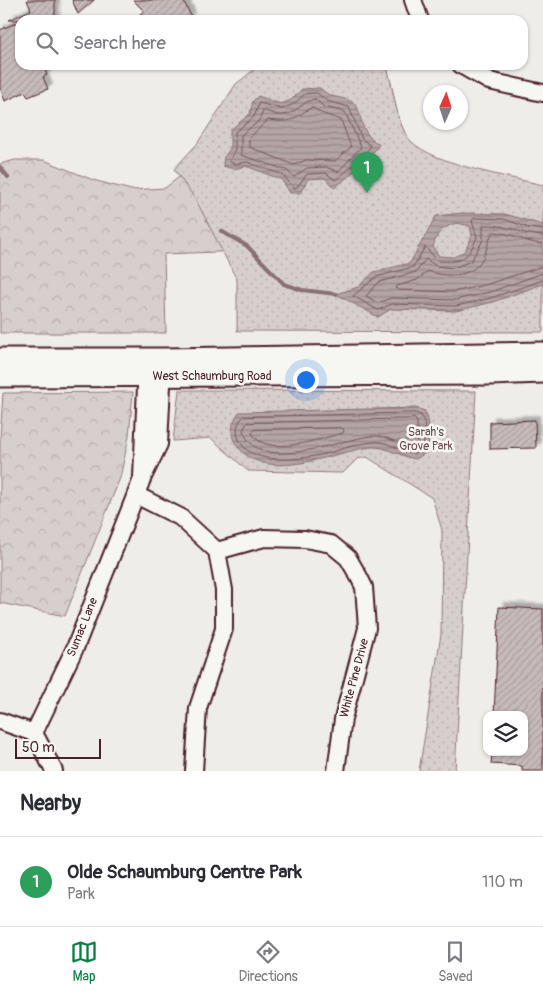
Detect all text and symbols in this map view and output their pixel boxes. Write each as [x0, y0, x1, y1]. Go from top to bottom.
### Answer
search box [15, 15, 528, 70]
icon: search [33, 29, 61, 57]
text: Search here [73, 31, 166, 55]
north arrow [423, 85, 468, 130]
pin: 1 [351, 152, 383, 193]
your location [293, 367, 319, 393]
street label: West Schaumburg Road [152, 369, 272, 384]
park label: Sarah's Grove Park [399, 425, 453, 454]
street label: Sumac Lane [64, 595, 101, 659]
street label: White Pine Drive [337, 637, 372, 719]
map controls [483, 711, 528, 756]
button: layers [483, 711, 528, 756]
scale bar [15, 736, 101, 759]
text: 50 m [22, 739, 55, 756]
text: Nearby [20, 790, 81, 817]
text: Olde Schaumburg Centre Park [67, 860, 302, 884]
text: 1 [33, 872, 39, 892]
text: 110 m [482, 872, 523, 892]
text: Park [67, 884, 95, 904]
tab: Map [70, 938, 98, 985]
tab: Directions [238, 938, 298, 985]
tab: Saved [438, 938, 473, 985]

